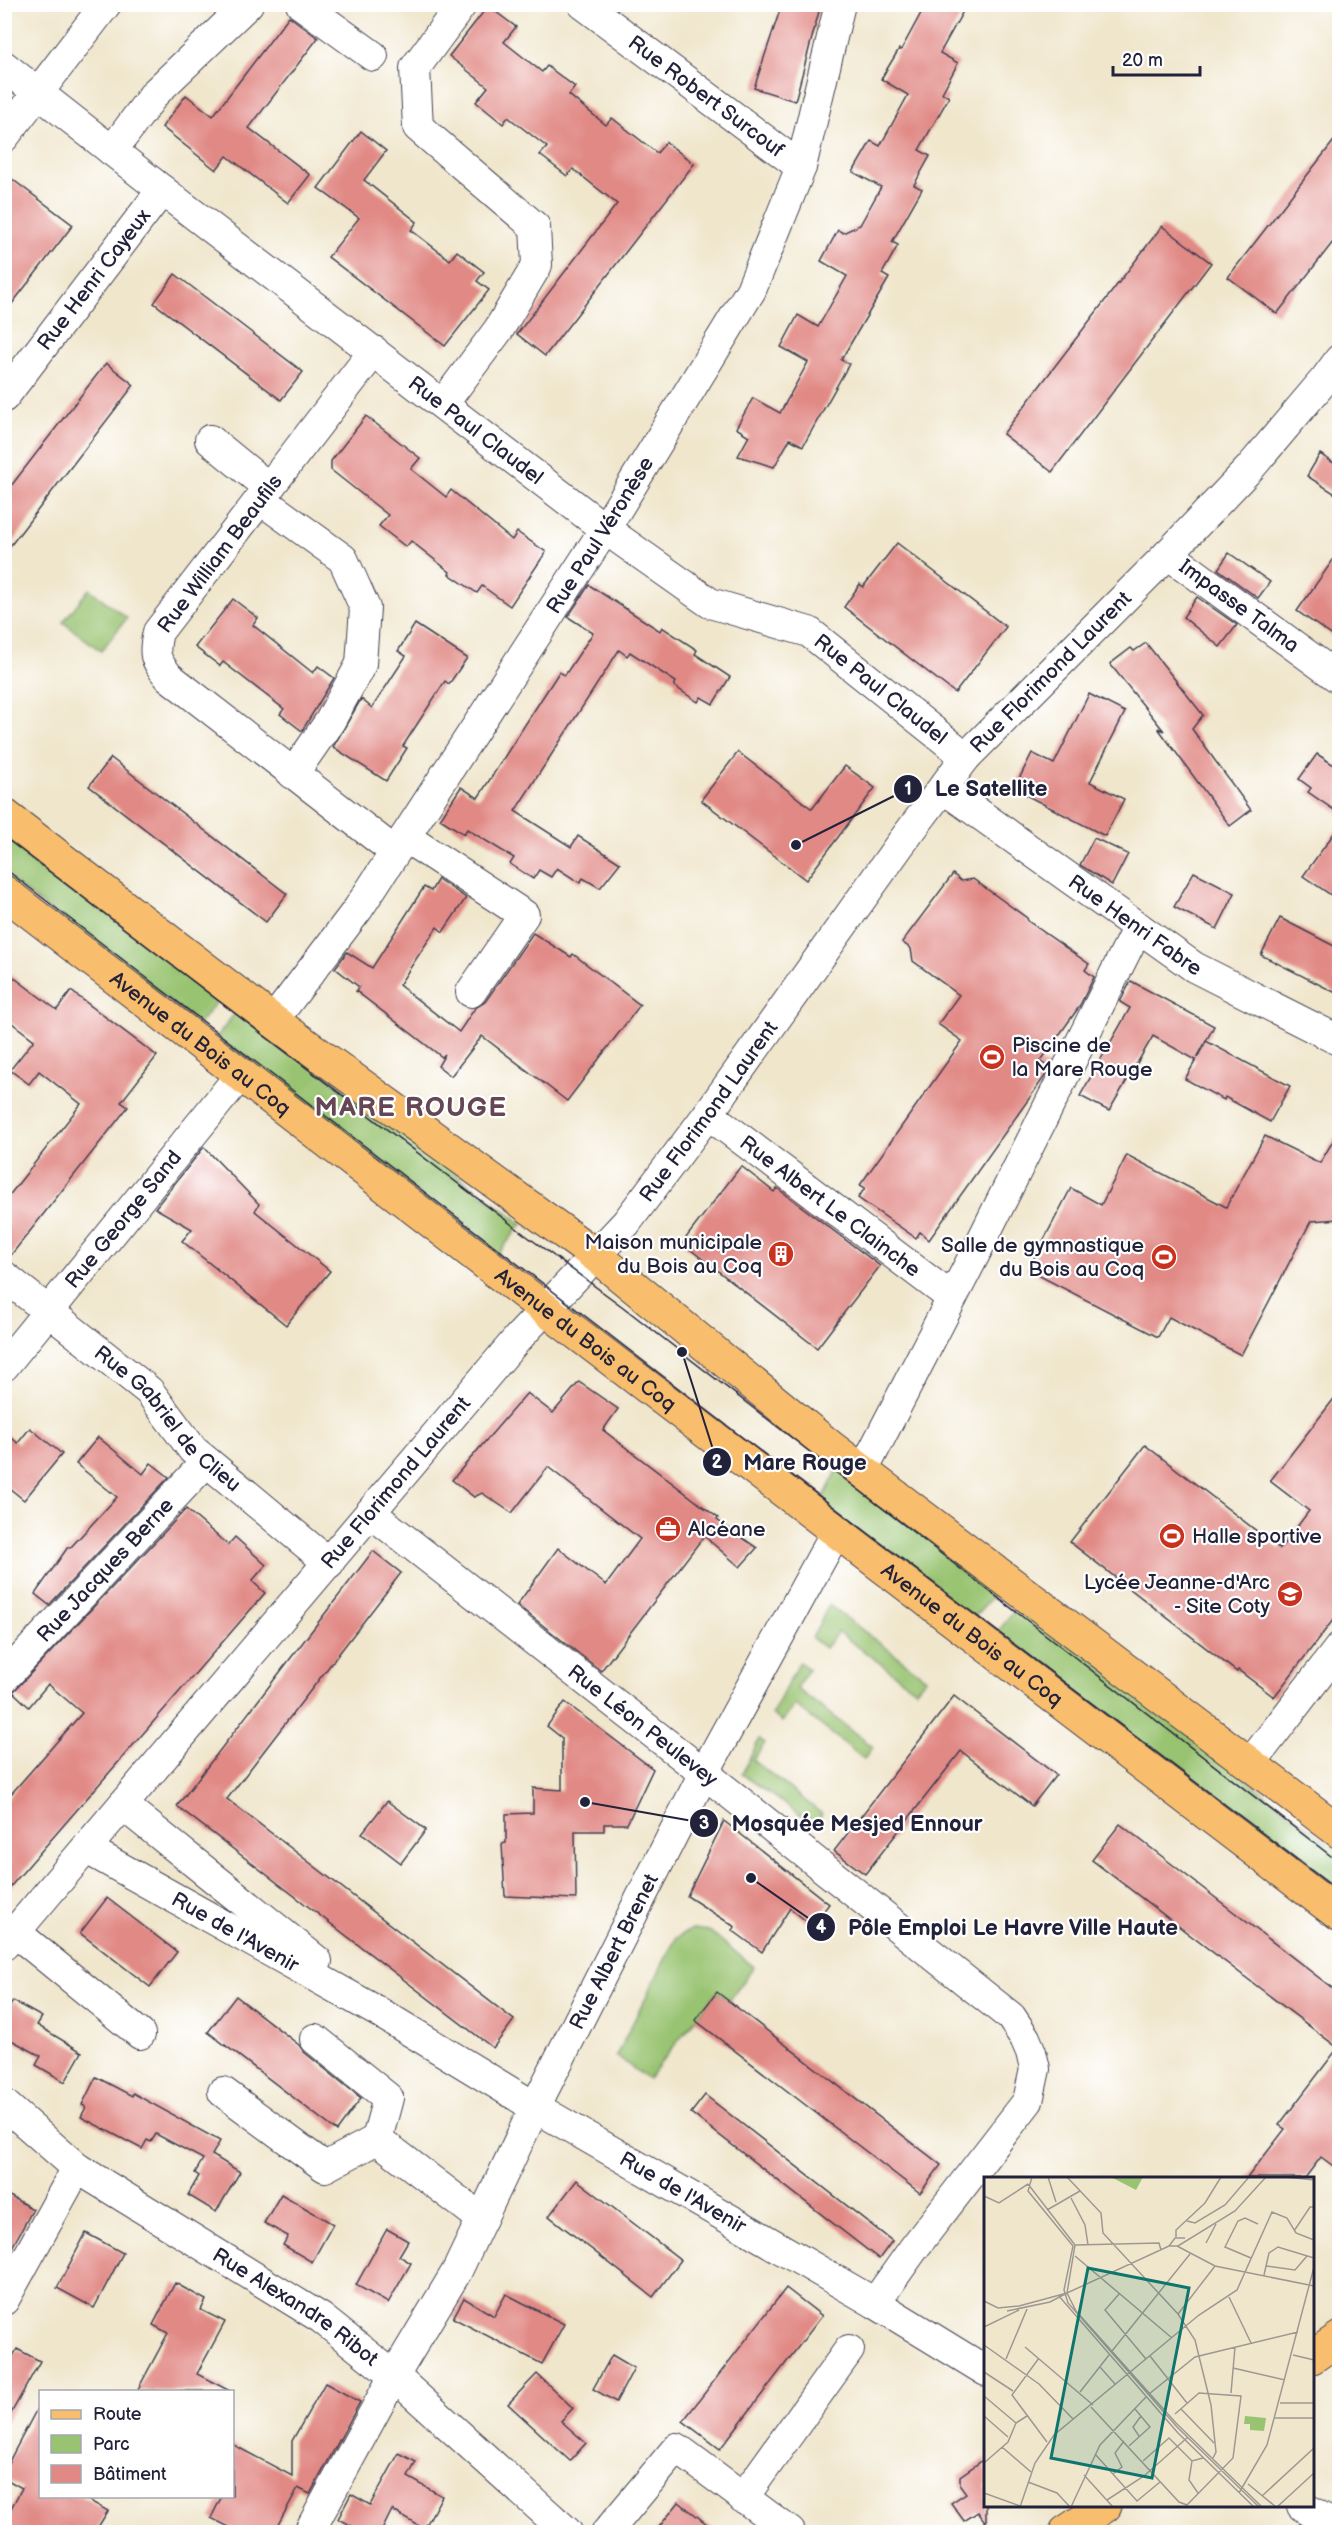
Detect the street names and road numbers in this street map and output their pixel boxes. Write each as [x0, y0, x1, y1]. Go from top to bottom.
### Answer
street label: Rue Robert Surcouf [624, 30, 790, 163]
street label: Rue Henri Cayeux [32, 203, 156, 355]
street label: Rue Paul Claudel [403, 371, 548, 490]
street label: Rue Paul Véronèse [541, 452, 659, 618]
street label: Rue William Beaufils [152, 470, 288, 638]
street label: Impasse Talma [1174, 554, 1304, 658]
street label: Rue Florimond Laurent [965, 585, 1137, 758]
street label: Rue Paul Claudel [809, 628, 952, 750]
street label: Rue Henri Fabre [1064, 869, 1206, 981]
street label: Avenue du Bois au Coq [105, 966, 296, 1121]
street label: Rue Florimond Laurent [634, 1015, 783, 1207]
street label: Rue Albert Le Clainche [735, 1130, 925, 1282]
street label: Rue George Sand [60, 1145, 187, 1293]
street label: Avenue du Bois au Coq [490, 1263, 681, 1417]
street label: Rue Gabriel de Clieu [89, 1340, 246, 1497]
street label: Rue Florimond Laurent [316, 1391, 476, 1574]
street label: Rue Jacques Berne [32, 1493, 179, 1647]
street label: Avenue du Bois au Coq [876, 1557, 1068, 1712]
street label: Rue Léon Peulevey [563, 1659, 723, 1792]
street label: Rue Albert Brenet [564, 1869, 664, 2034]
street label: Rue de l'Avenir [167, 1886, 304, 1978]
street label: Rue de l'Avenir [615, 2146, 751, 2239]
street label: Rue Alexandre Ribot [208, 2242, 384, 2371]

